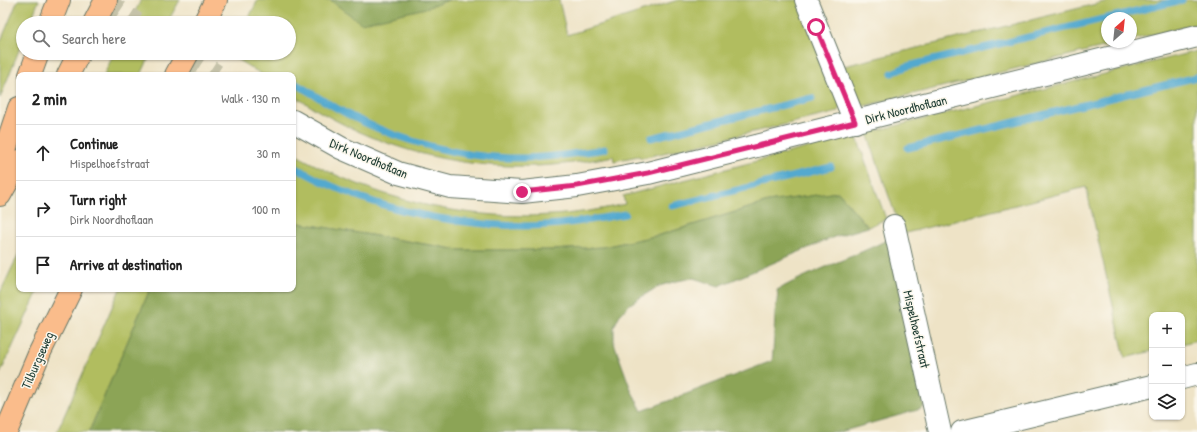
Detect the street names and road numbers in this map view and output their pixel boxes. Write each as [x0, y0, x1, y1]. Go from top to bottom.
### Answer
street label: Dirk Noordhoflaan [863, 90, 949, 128]
street label: Dirk Noordhoflaan [327, 133, 411, 183]
street label: Mispelhoefstraat [899, 288, 935, 370]
street label: Tilburgseweg [16, 328, 58, 392]

